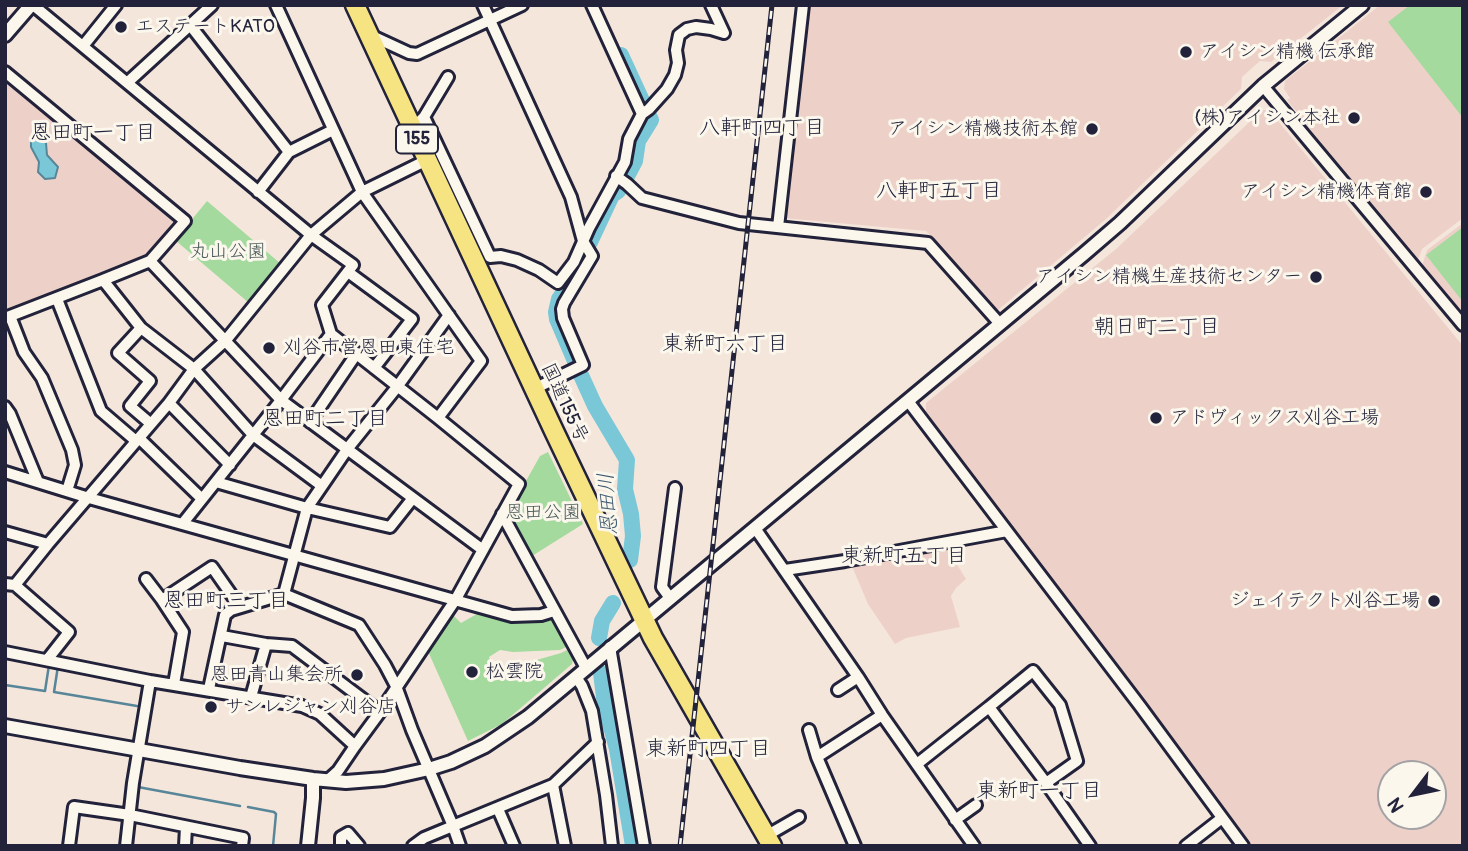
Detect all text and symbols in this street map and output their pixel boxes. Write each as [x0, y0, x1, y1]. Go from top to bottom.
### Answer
place label: エステートKATO [135, 16, 275, 38]
marker: エステートKATO [113, 19, 129, 35]
place label: アイシン精機 伝承館 [1200, 41, 1375, 63]
marker: アイシン精機 伝承館 [1178, 44, 1194, 60]
place label: (株)アイシン本社 [1194, 107, 1340, 129]
marker: (株)アイシン本社 [1346, 110, 1362, 126]
district label: 八軒町四丁目 [699, 116, 825, 142]
place label: アイシン精機技術本館 [888, 118, 1078, 140]
district label: 恩田町一丁目 [30, 121, 156, 147]
marker: アイシン精機技術本館 [1084, 121, 1100, 137]
road number: 155 [396, 124, 438, 154]
district label: 八軒町五丁目 [876, 179, 1002, 205]
place label: アイシン精機体育館 [1241, 181, 1412, 203]
marker: アイシン精機体育館 [1418, 184, 1434, 200]
park label: 丸山公園 [190, 241, 266, 263]
place label: アイシン精機生産技術センター [1036, 266, 1302, 288]
marker: アイシン精機生産技術センター [1308, 269, 1324, 285]
district label: 朝日町二丁目 [1094, 315, 1220, 341]
district label: 東新町六丁目 [662, 332, 788, 358]
place label: 刈谷市営恩田東住宅 [283, 337, 454, 359]
marker: 刈谷市営恩田東住宅 [261, 340, 277, 356]
street label: 国道155号 [536, 360, 592, 446]
district label: 恩田町二丁目 [262, 407, 388, 433]
place label: アドヴィックス刈谷工場 [1170, 407, 1379, 429]
marker: アドヴィックス刈谷工場 [1148, 410, 1164, 426]
water label: 恩田川 [594, 472, 624, 536]
park label: 恩田公園 [505, 502, 581, 524]
district label: 東新町五丁目 [841, 544, 967, 570]
district label: 恩田町三丁目 [163, 589, 289, 615]
place label: ジェイテクト刈谷工場 [1230, 590, 1420, 612]
marker: ジェイテクト刈谷工場 [1426, 593, 1442, 609]
place label: 松雲院 [486, 661, 543, 683]
place label: 恩田青山集会所 [210, 664, 343, 686]
marker: 松雲院 [464, 664, 480, 680]
marker: 恩田青山集会所 [349, 667, 365, 683]
place label: サンレジャン刈谷店 [225, 696, 396, 718]
marker: サンレジャン刈谷店 [203, 699, 219, 715]
district label: 東新町四丁目 [645, 737, 771, 763]
north arrow [1377, 760, 1447, 830]
district label: 東新町一丁目 [976, 779, 1102, 805]
text: N [1382, 793, 1409, 817]

